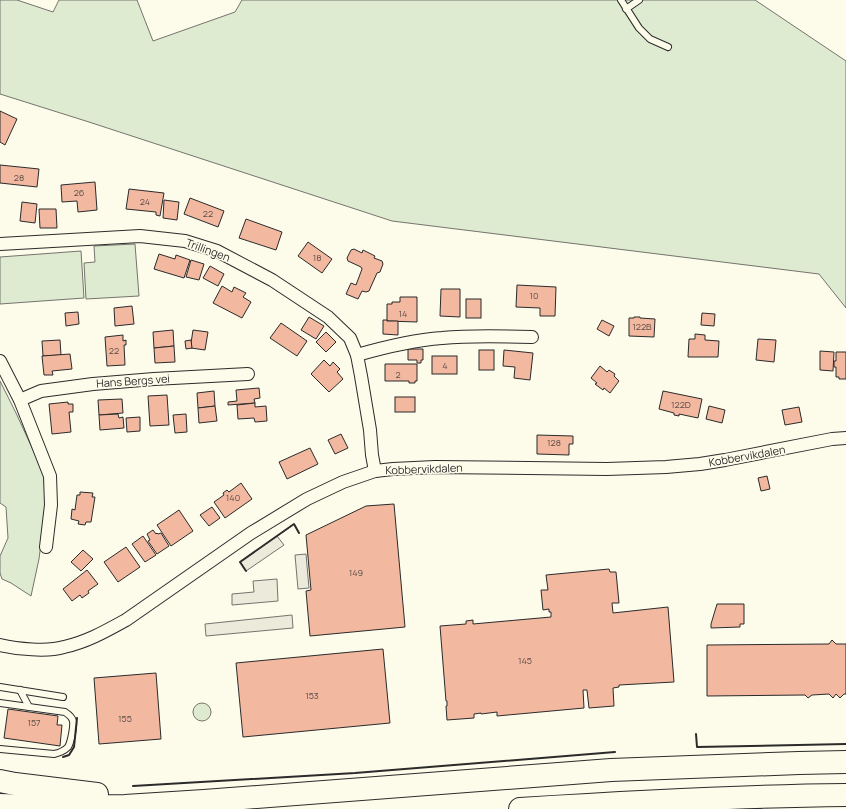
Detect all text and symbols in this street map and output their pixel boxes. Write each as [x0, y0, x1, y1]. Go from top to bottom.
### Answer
house number: 28 [14, 171, 24, 184]
house number: 26 [74, 186, 85, 199]
house number: 24 [140, 195, 150, 208]
house number: 22 [203, 207, 213, 220]
street label: Trillingen [184, 235, 232, 264]
house number: 18 [313, 251, 321, 264]
house number: 10 [530, 289, 539, 302]
house number: 14 [399, 307, 407, 320]
house number: 122B [632, 320, 652, 333]
house number: 22 [109, 344, 119, 357]
house number: 4 [442, 359, 448, 372]
house number: 2 [395, 368, 401, 381]
street label: Hans Bergs vei [96, 370, 170, 391]
house number: 122D [671, 398, 691, 411]
house number: 128 [547, 436, 561, 449]
street label: Kobbervikdalen [707, 441, 786, 470]
street label: Kobbervikdalen [385, 460, 463, 477]
house number: 140 [226, 491, 240, 504]
house number: 149 [349, 566, 363, 579]
house number: 145 [518, 654, 532, 667]
house number: 153 [305, 689, 319, 702]
house number: 155 [118, 712, 132, 725]
house number: 157 [27, 716, 41, 729]

